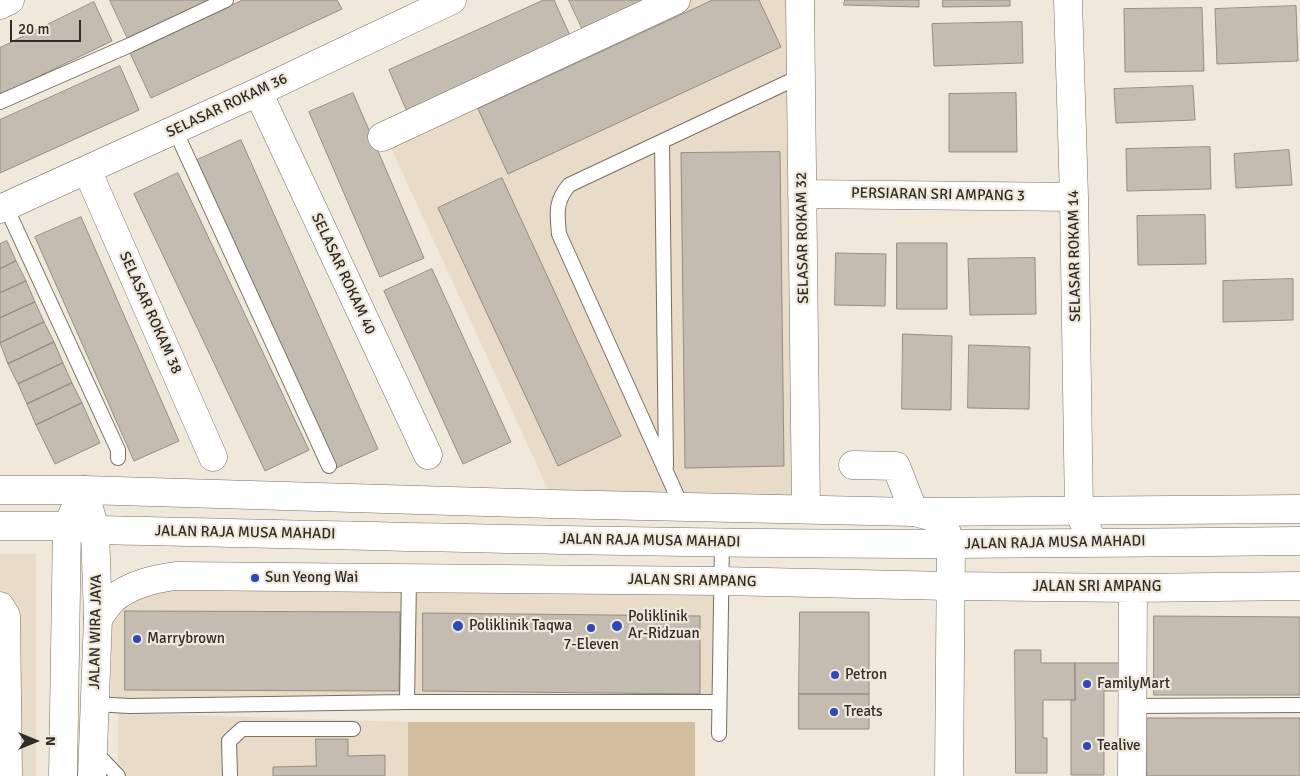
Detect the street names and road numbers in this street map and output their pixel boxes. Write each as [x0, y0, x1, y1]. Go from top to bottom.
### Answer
street label: SELASAR ROKAM 36 [163, 70, 291, 142]
street label: SELASAR ROKAM 32 [793, 172, 813, 304]
street label: PERSIARAN SRI AMPANG 3 [851, 184, 1025, 206]
street label: SELASAR ROKAM 14 [1065, 190, 1085, 322]
street label: SELASAR ROKAM 40 [307, 210, 379, 338]
street label: SELASAR ROKAM 38 [115, 249, 185, 377]
street label: JALAN RAJA MUSA MAHADI [154, 522, 336, 544]
street label: JALAN RAJA MUSA MAHADI [559, 530, 741, 552]
street label: JALAN RAJA MUSA MAHADI [964, 532, 1146, 554]
street label: JALAN SRI AMPANG [627, 571, 757, 591]
street label: JALAN WIRA JAYA [86, 574, 106, 690]
street label: JALAN SRI AMPANG [1033, 578, 1161, 596]

